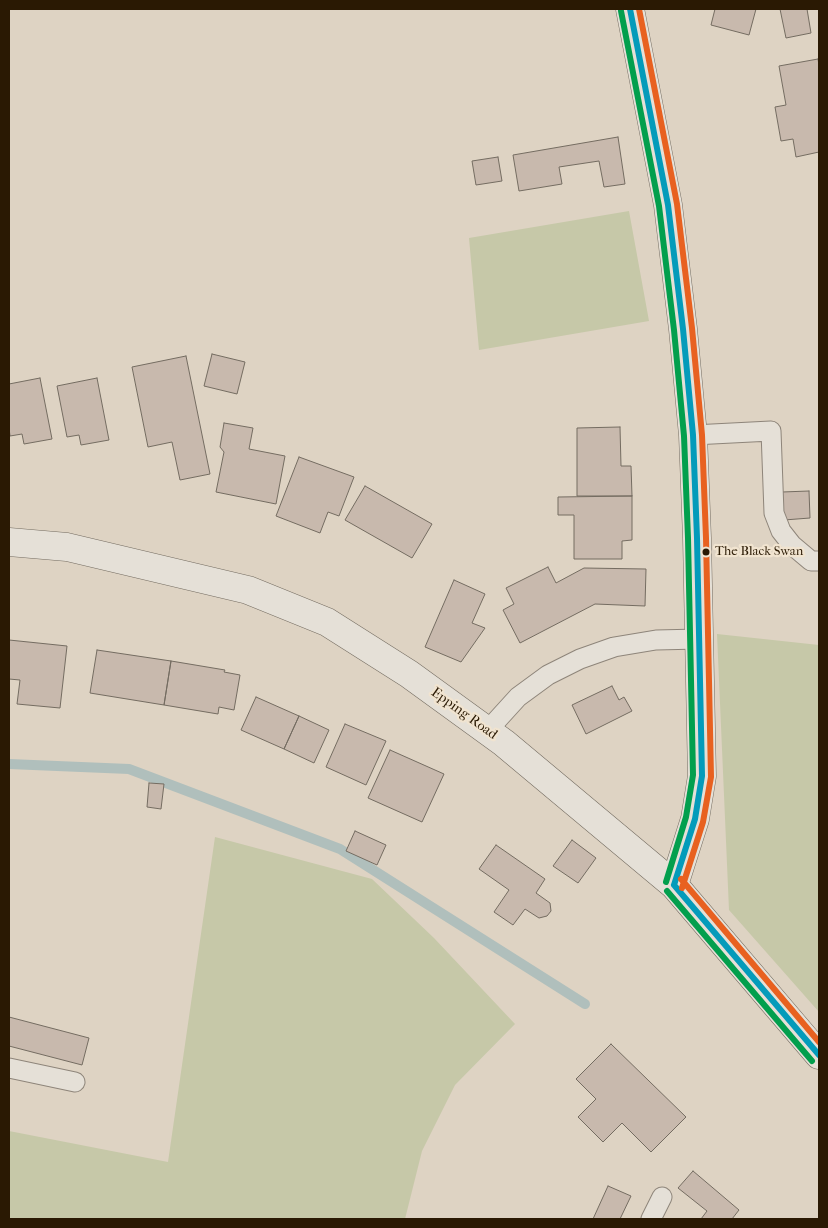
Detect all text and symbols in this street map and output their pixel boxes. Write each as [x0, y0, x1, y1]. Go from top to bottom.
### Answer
place label: The Black Swan [715, 544, 803, 560]
marker: The Black Swan [701, 547, 711, 557]
street label: Epping Road [428, 684, 500, 744]

